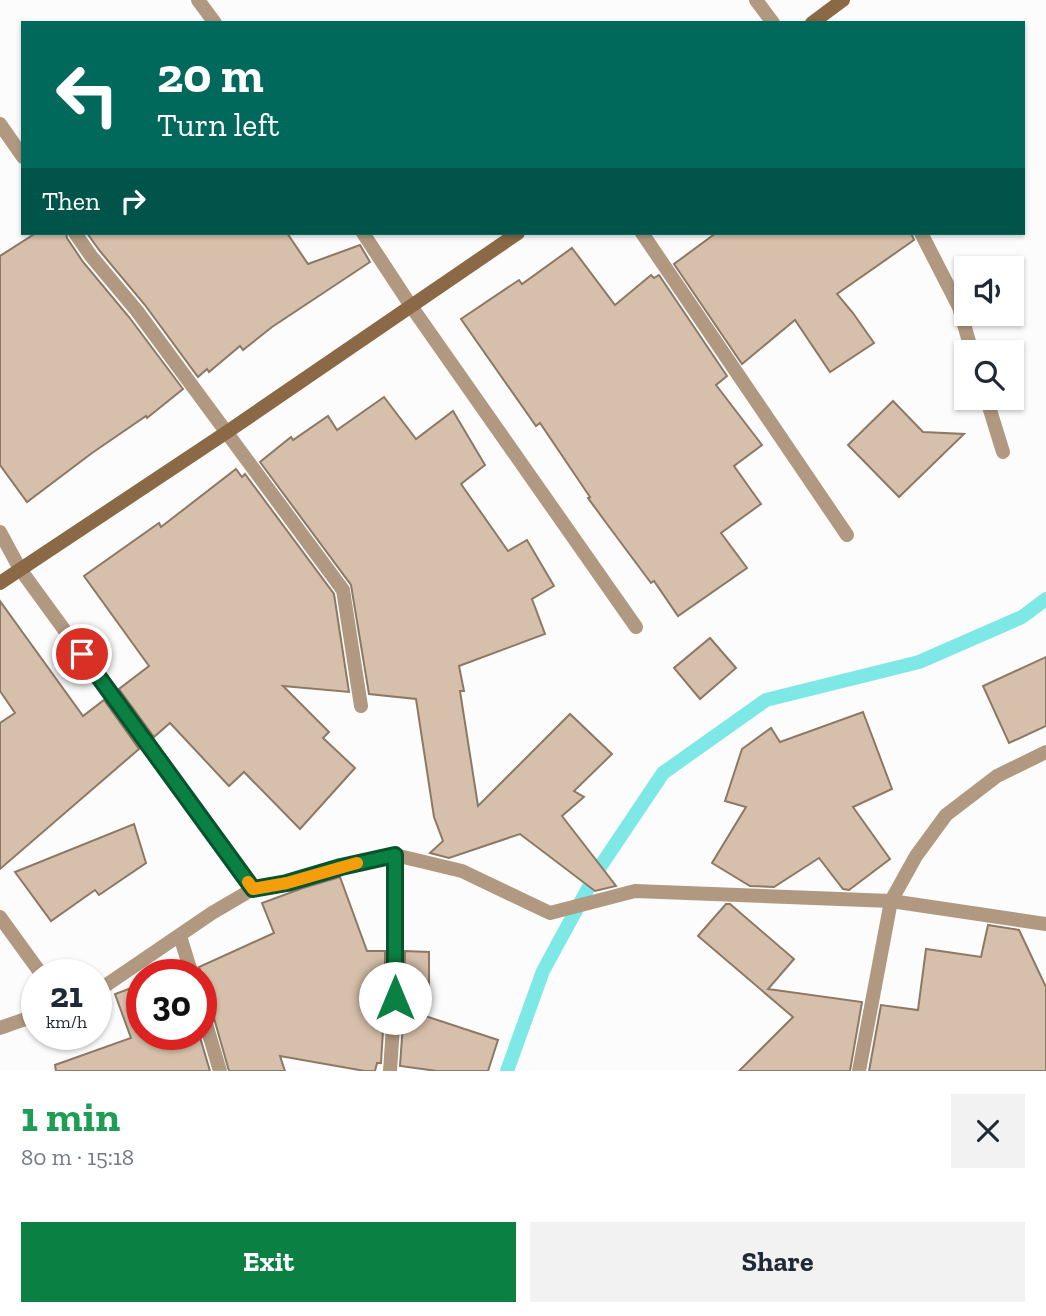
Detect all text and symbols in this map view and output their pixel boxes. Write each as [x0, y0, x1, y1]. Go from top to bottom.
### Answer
text: 20 m [157, 46, 264, 105]
icon: left [42, 49, 133, 140]
text: Turn left [157, 106, 279, 144]
icon: right [114, 182, 152, 220]
text: Then [42, 185, 100, 217]
map controls [954, 256, 1024, 410]
button: sound [954, 256, 1024, 326]
button: search [954, 340, 1024, 410]
pin [52, 624, 112, 684]
icon: arrive [63, 635, 101, 673]
speed limit sign: 30 [126, 959, 217, 1050]
position arrow [358, 961, 432, 1035]
text: 21 [50, 974, 83, 1016]
text: km/h [46, 1011, 87, 1033]
text: 1 min [21, 1091, 120, 1142]
button: close [951, 1094, 1025, 1168]
text: 80 m · 15:18 [21, 1143, 134, 1171]
button: Exit [21, 1222, 516, 1302]
button: Share [530, 1222, 1025, 1302]

